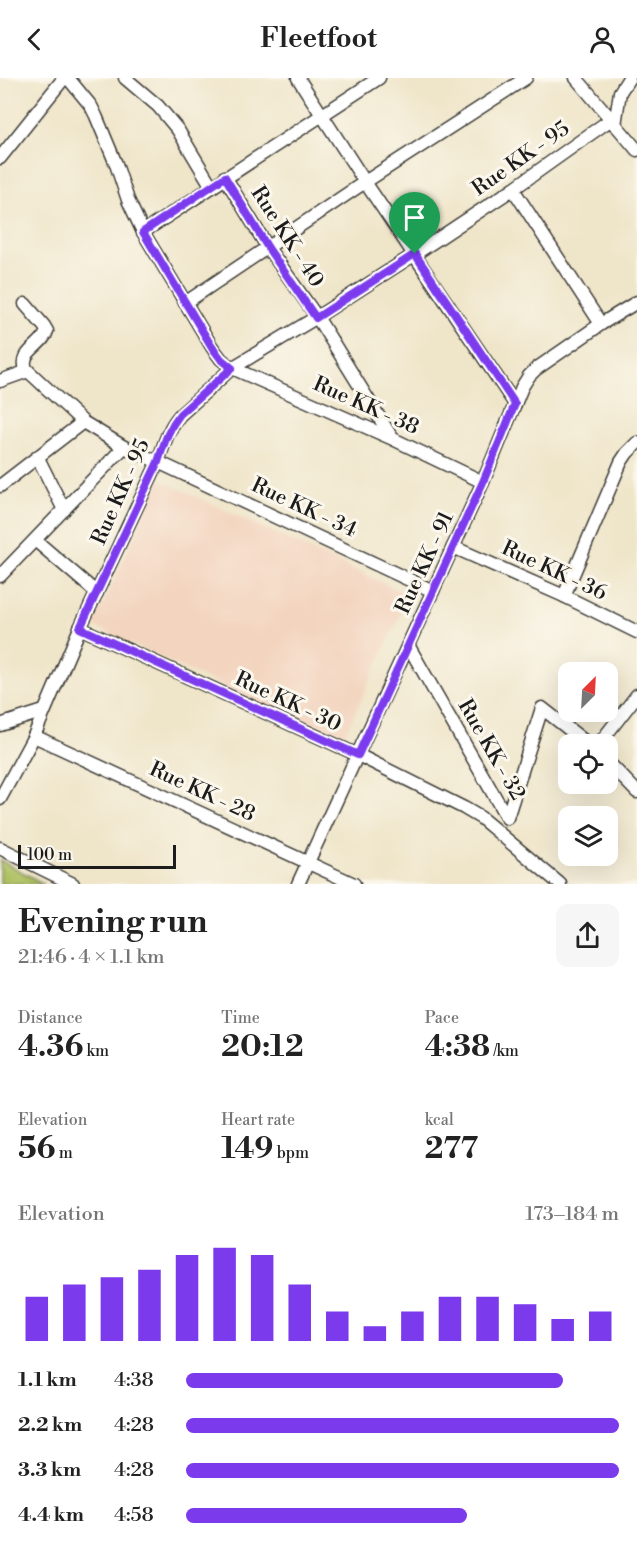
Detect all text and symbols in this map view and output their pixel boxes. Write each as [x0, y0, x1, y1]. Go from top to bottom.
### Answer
text: Fleetfoot [260, 22, 377, 56]
icon: back [18, 23, 51, 56]
icon: person [586, 23, 619, 56]
street label: Rue KK - 95 [467, 116, 575, 202]
street label: Rue KK - 40 [245, 182, 329, 292]
pin [389, 192, 440, 254]
icon: arrive [398, 201, 431, 234]
street label: Rue KK - 38 [309, 371, 423, 441]
street label: Rue KK - 95 [86, 435, 156, 549]
street label: Rue KK - 34 [247, 472, 361, 544]
street label: Rue KK - 91 [390, 508, 460, 618]
street label: Rue KK - 36 [497, 535, 611, 607]
north arrow [558, 662, 618, 722]
map controls [558, 662, 618, 866]
street label: Rue KK - 30 [231, 666, 345, 738]
street label: Rue KK - 32 [452, 695, 530, 805]
button: locate [558, 734, 618, 794]
street label: Rue KK - 28 [145, 756, 259, 828]
button: layers [558, 806, 618, 866]
scale bar [18, 842, 176, 869]
text: 100 m [27, 845, 72, 865]
text: Evening run [18, 902, 207, 943]
button: share [556, 904, 619, 967]
text: 21:46 · 4 × 1.1 km [18, 945, 165, 970]
text: Distance [18, 1008, 83, 1028]
text: Time [221, 1008, 260, 1028]
text: Pace [425, 1008, 459, 1028]
text: 4.36 [18, 1028, 83, 1066]
text: 20:12 [221, 1028, 304, 1066]
text: 4:38 [425, 1028, 490, 1066]
text: km [83, 1041, 109, 1061]
text: /km [490, 1041, 519, 1061]
text: Elevation [18, 1110, 87, 1130]
text: Heart rate [221, 1110, 295, 1130]
text: kcal [425, 1110, 454, 1130]
text: 56 [18, 1130, 56, 1168]
text: 149 [221, 1130, 273, 1168]
text: 277 [425, 1130, 478, 1168]
text: m [56, 1143, 73, 1163]
text: bpm [273, 1143, 309, 1163]
text: Elevation [18, 1202, 105, 1227]
text: 173–184 m [525, 1202, 619, 1227]
text: 1.1 km [18, 1368, 77, 1393]
text: 4:38 [114, 1368, 154, 1393]
text: 2.2 km [18, 1413, 82, 1438]
text: 4:28 [114, 1413, 154, 1438]
text: 3.3 km [18, 1458, 81, 1483]
text: 4:28 [114, 1458, 154, 1483]
text: 4.4 km [18, 1503, 84, 1528]
text: 4:58 [114, 1503, 154, 1528]

